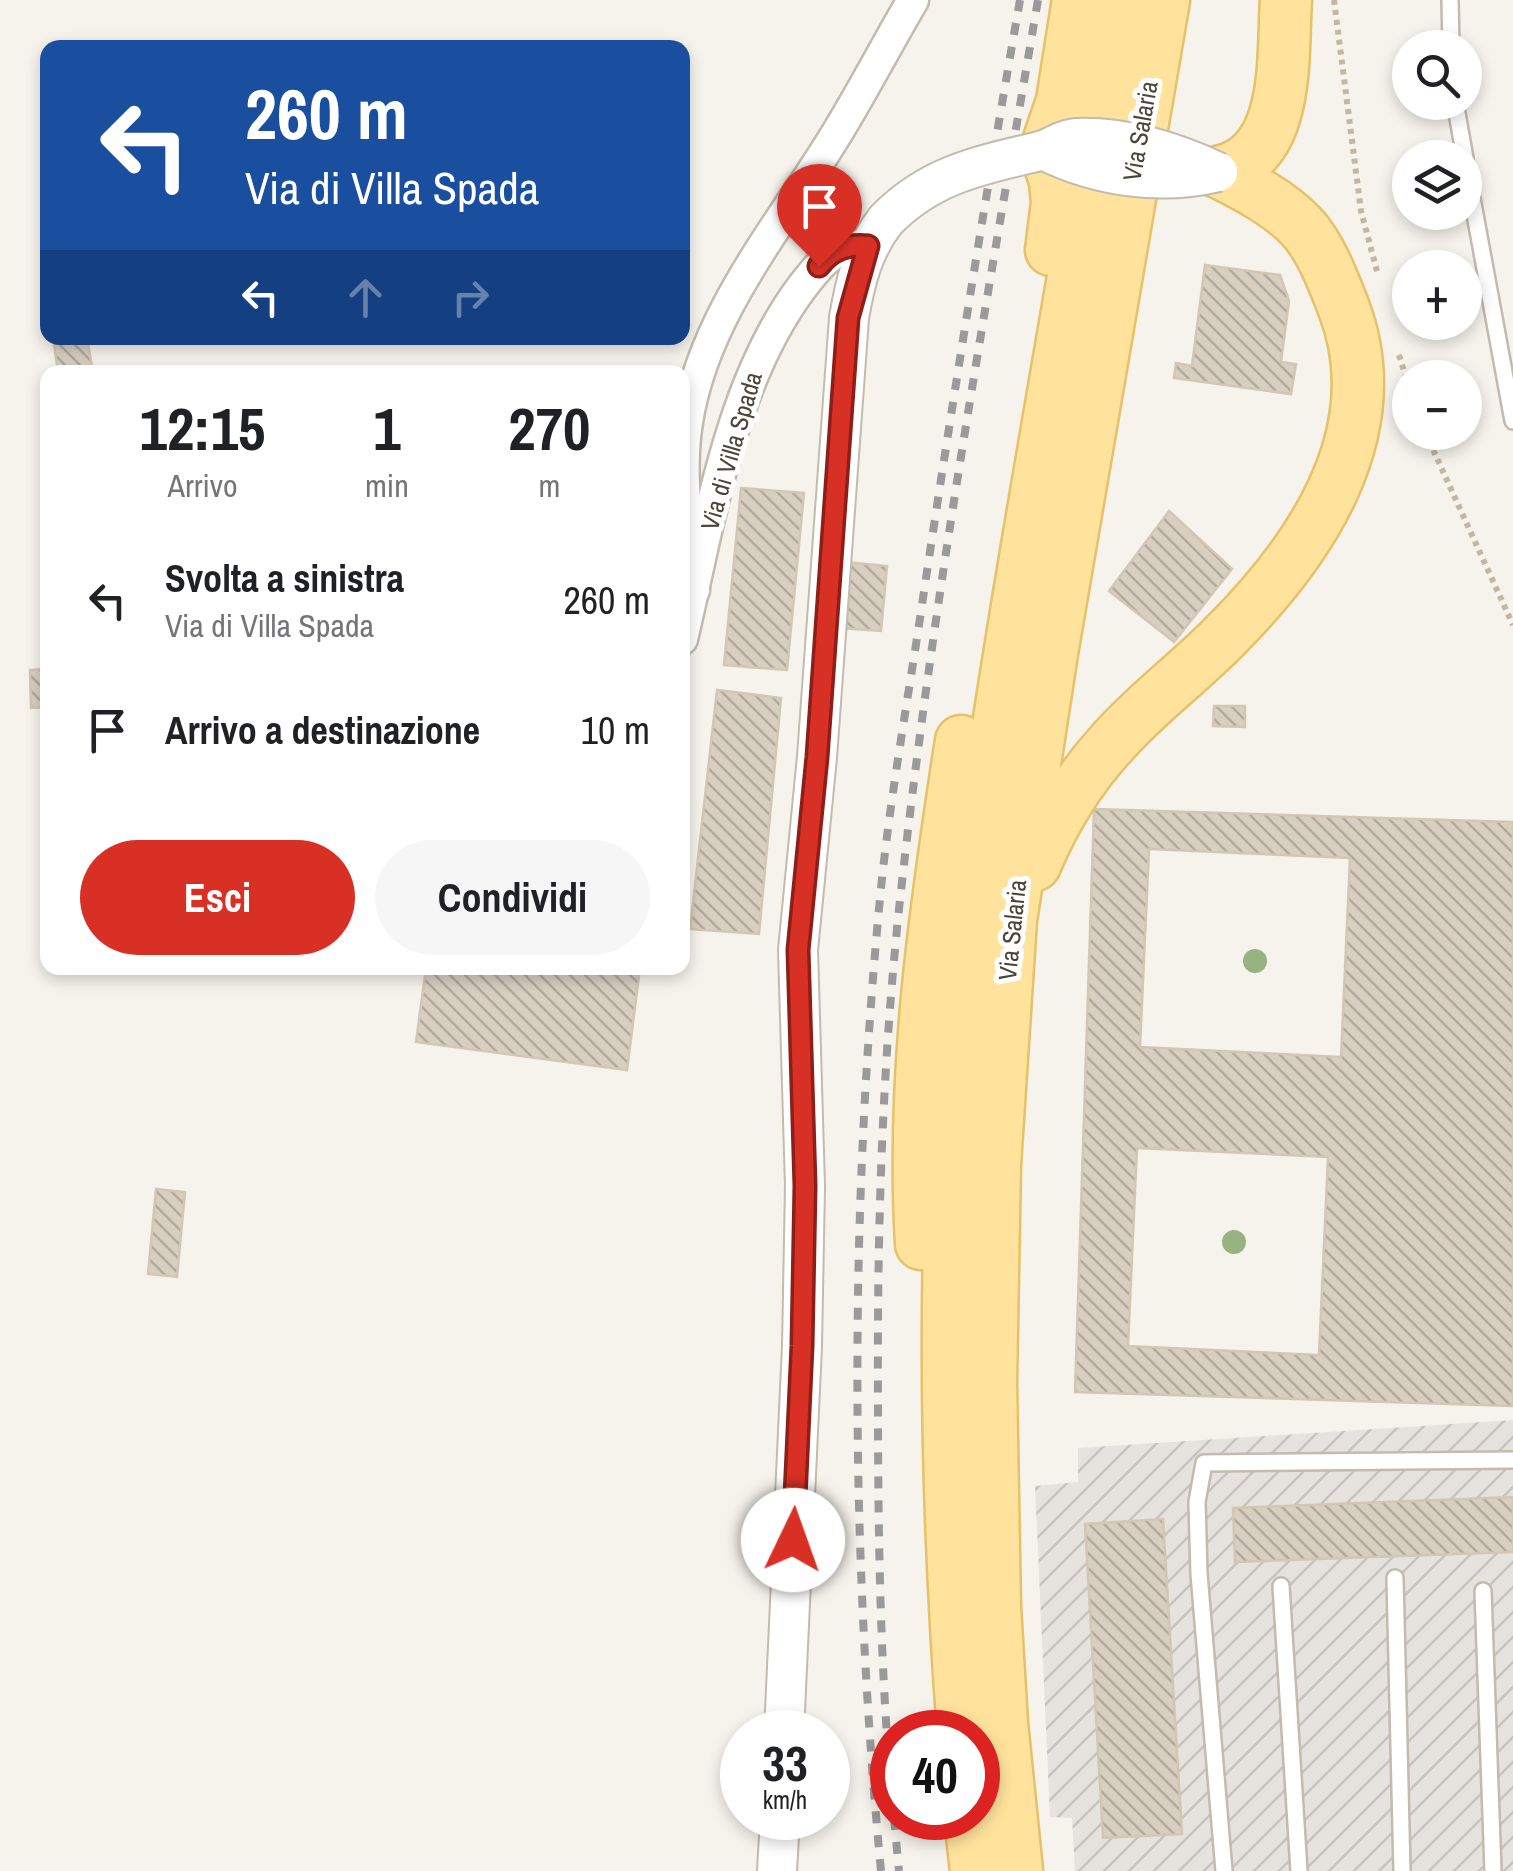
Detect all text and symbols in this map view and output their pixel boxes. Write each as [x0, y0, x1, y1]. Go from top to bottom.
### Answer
map controls [1392, 30, 1482, 450]
button: search [1392, 30, 1482, 120]
text: 260 m [245, 67, 408, 161]
street label: Via Salaria [1114, 78, 1166, 184]
icon: left [80, 80, 210, 210]
button: layers [1392, 140, 1482, 230]
text: Via di Villa Spada [245, 157, 539, 218]
pin [777, 164, 862, 267]
icon: arrive [792, 179, 847, 234]
button: + [1392, 250, 1482, 340]
icon: left [233, 270, 288, 325]
icon: ahead [338, 270, 393, 325]
icon: right [443, 270, 498, 325]
button: − [1392, 360, 1482, 450]
street label: Via di Villa Spada [692, 367, 770, 534]
text: 12:15 [140, 388, 265, 469]
text: 1 [373, 388, 401, 469]
text: 270 [508, 388, 590, 469]
text: Arrivo [168, 464, 237, 507]
text: min [365, 464, 409, 507]
text: m [538, 464, 560, 507]
text: Svolta a sinistra [165, 553, 404, 604]
icon: left [80, 573, 135, 628]
text: 260 m [563, 575, 650, 626]
text: Via di Villa Spada [165, 604, 374, 647]
icon: arrive [80, 703, 135, 758]
text: Arrivo a destinazione [165, 705, 480, 756]
text: 10 m [581, 705, 650, 756]
button: Esci [80, 840, 355, 955]
button: Condividi [375, 840, 650, 955]
street label: Via Salaria [990, 877, 1034, 982]
position arrow [741, 1488, 845, 1592]
speed limit sign: 40 [870, 1710, 1000, 1840]
text: 33 [762, 1729, 808, 1797]
text: km/h [763, 1783, 807, 1817]

